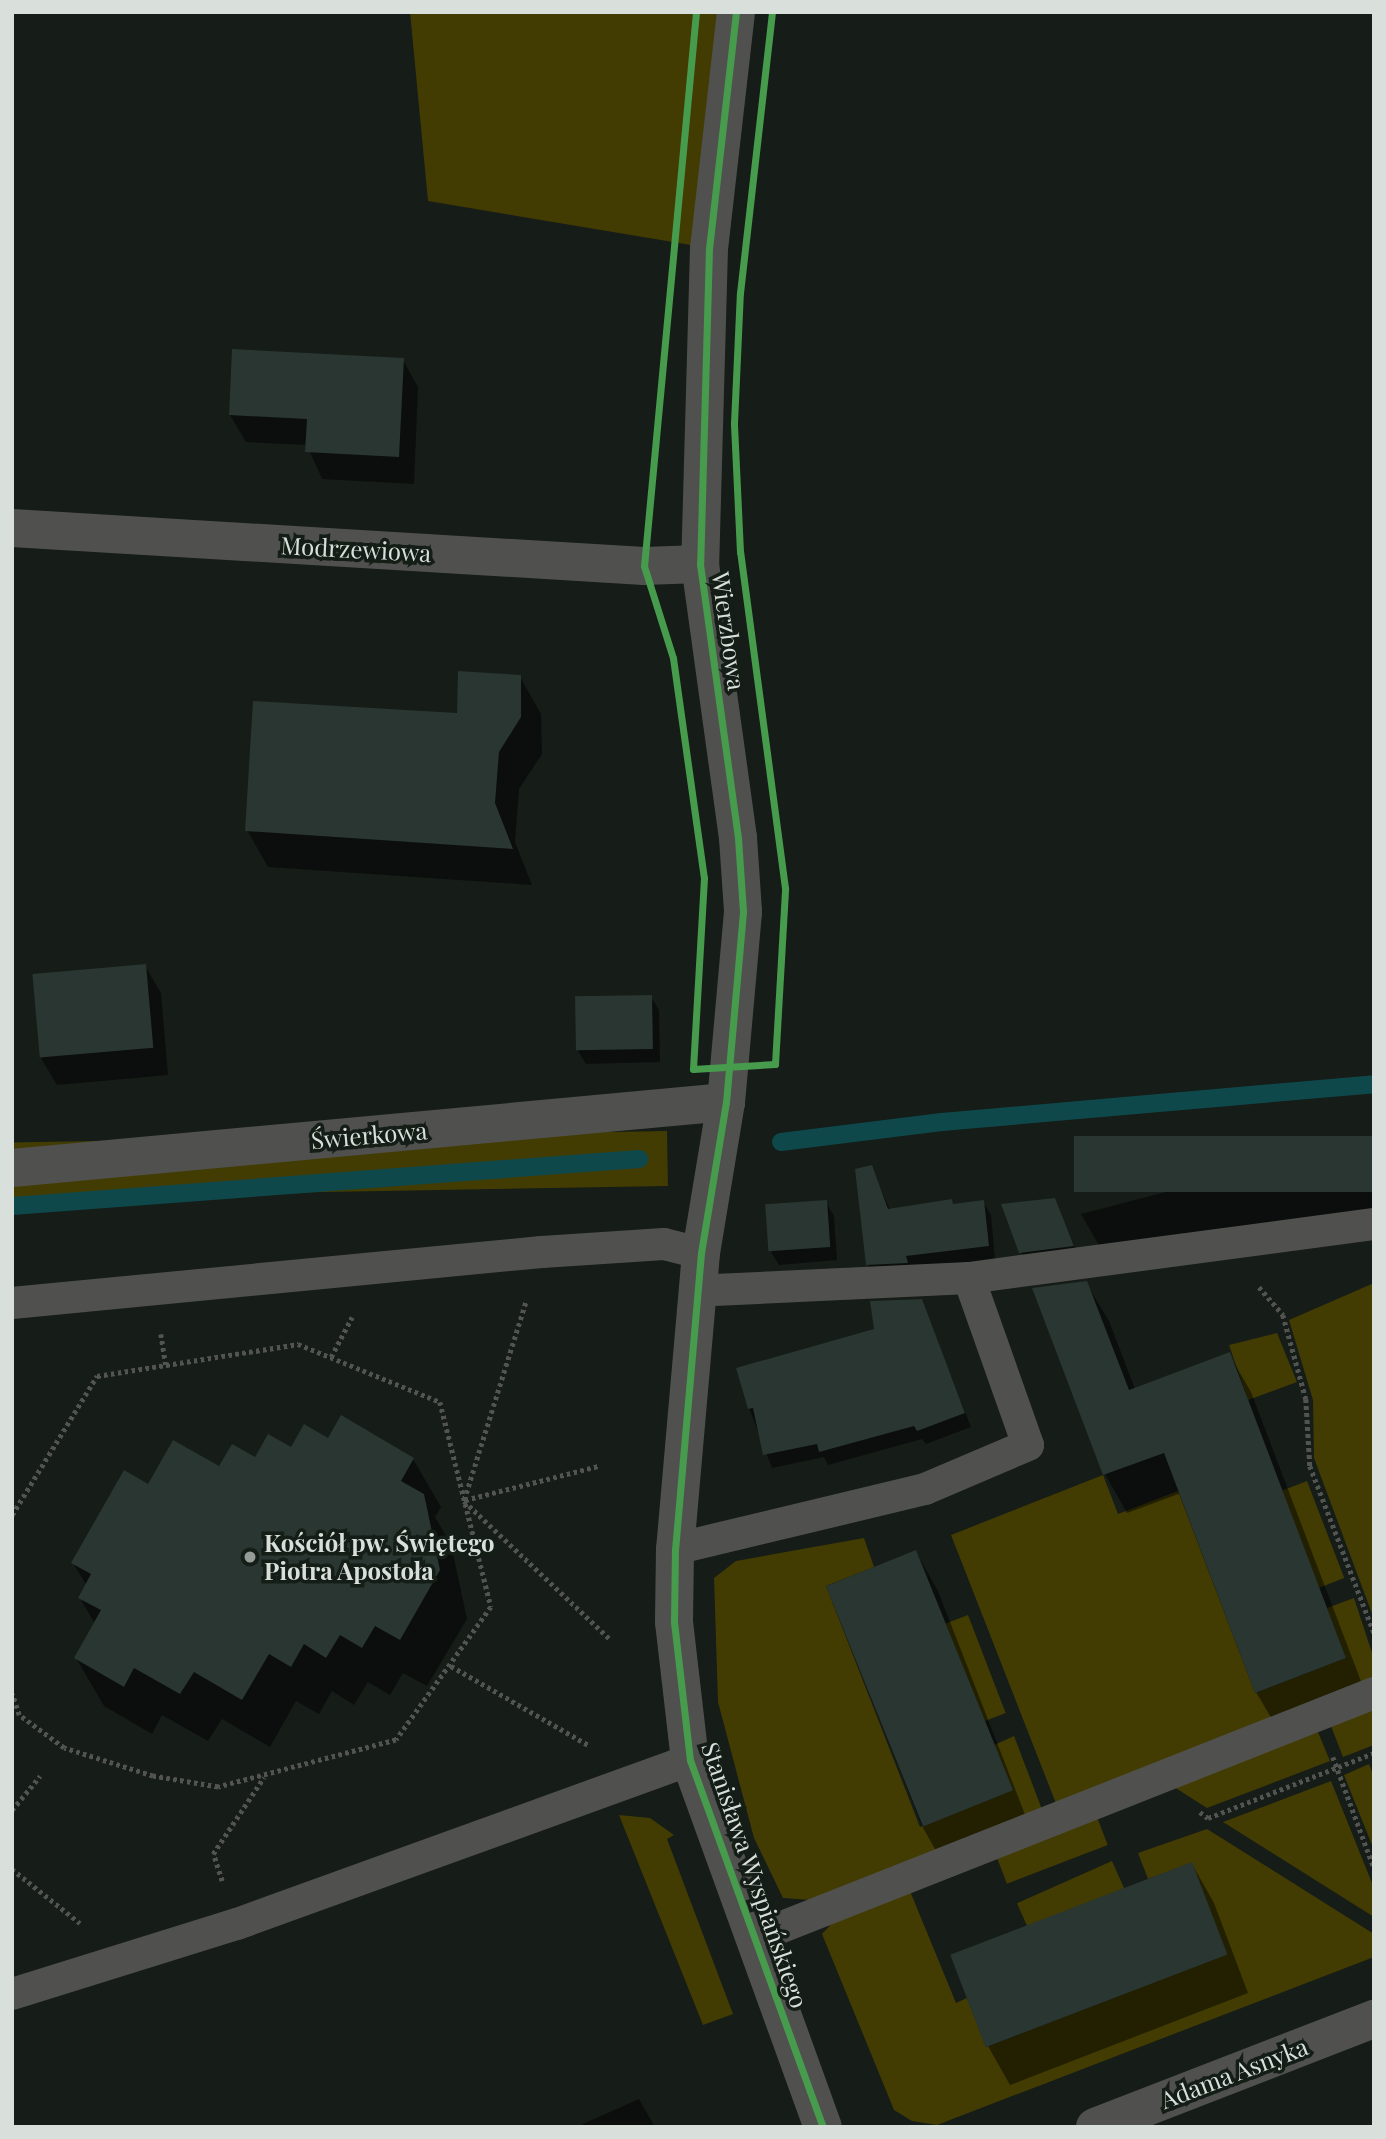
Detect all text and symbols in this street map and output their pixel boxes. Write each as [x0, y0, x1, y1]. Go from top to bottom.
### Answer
street label: Modrzewiowa [280, 531, 432, 567]
street label: Wierzbowa [706, 570, 752, 692]
street label: Świerkowa [310, 1116, 428, 1154]
place label: Kościół pw. Świętego Piotra Apostoła [264, 1529, 495, 1585]
marker: Kościół pw. Świętego Piotra Apostoła [242, 1549, 258, 1565]
street label: Stanisława Wyspiańskiego [696, 1738, 814, 2012]
street label: Adama Asnyka [1156, 2031, 1312, 2115]

